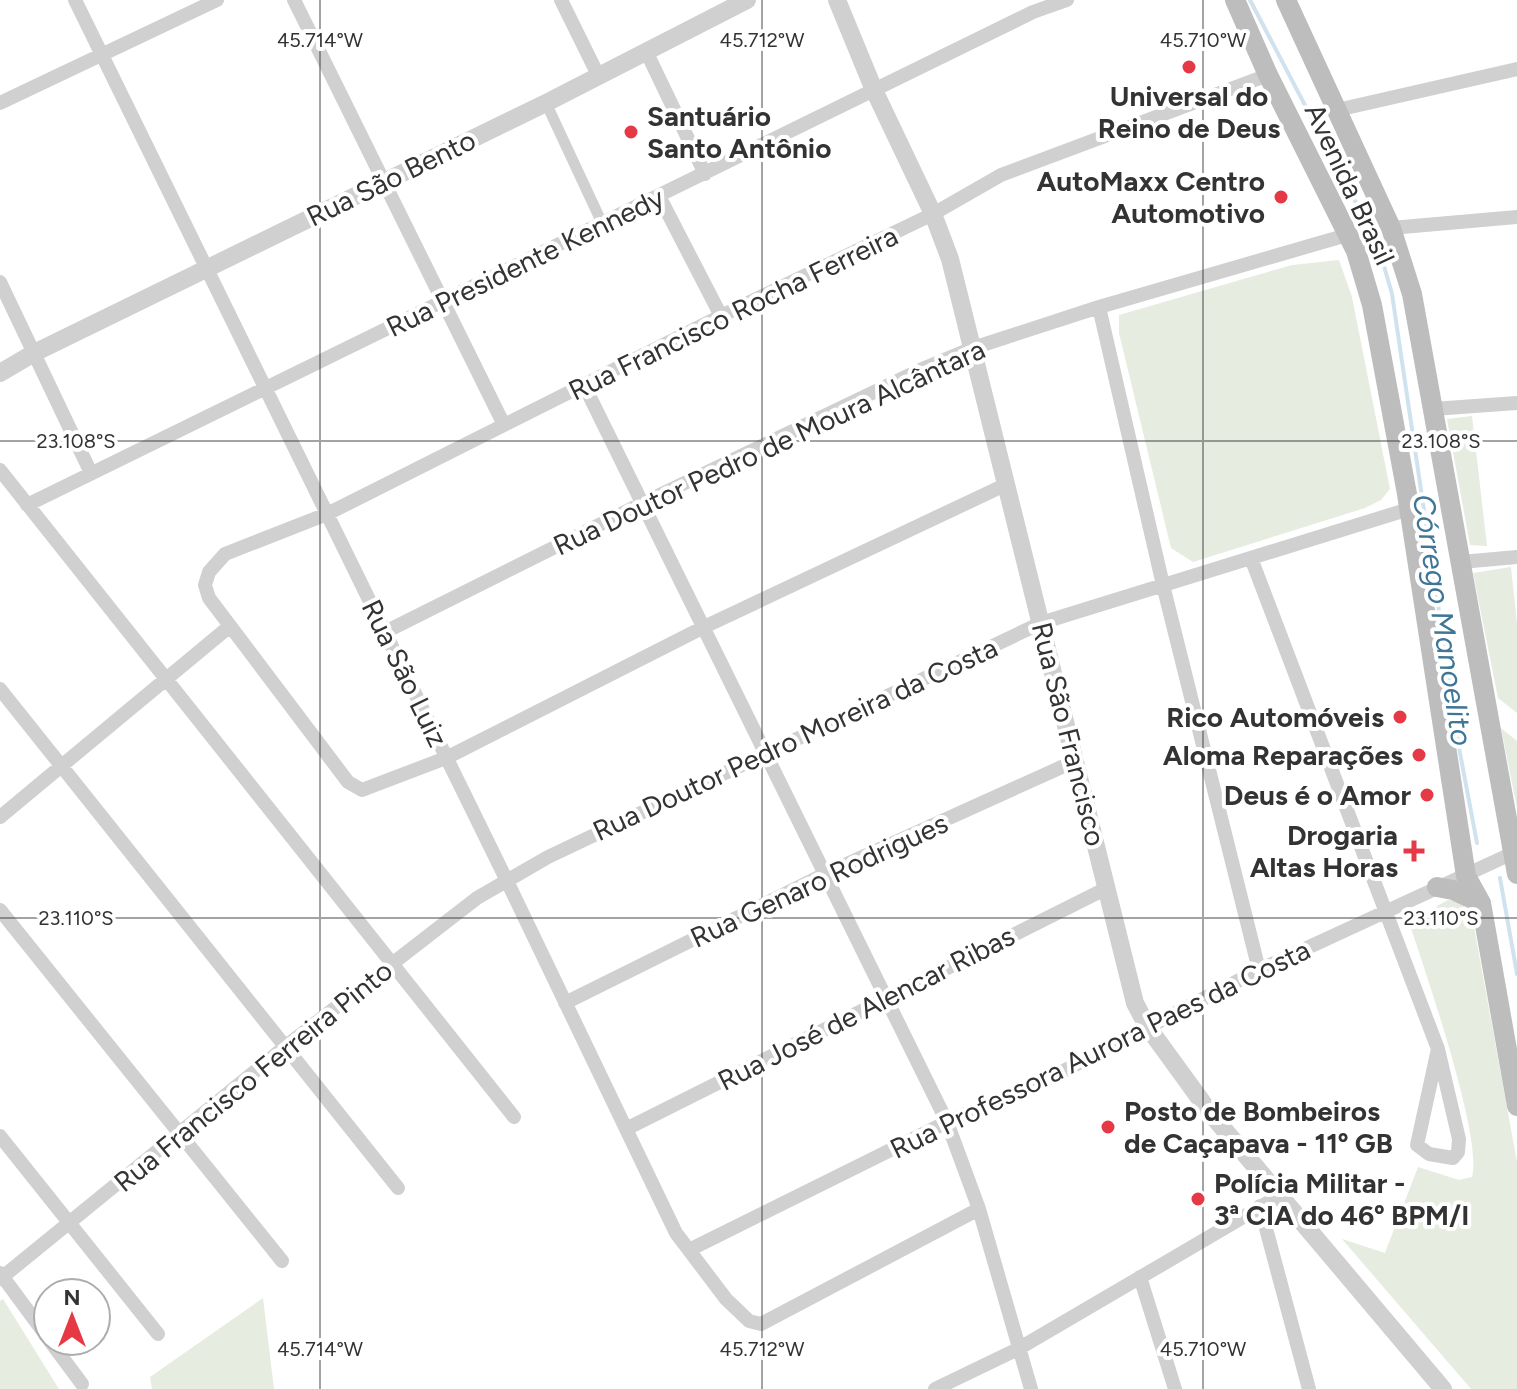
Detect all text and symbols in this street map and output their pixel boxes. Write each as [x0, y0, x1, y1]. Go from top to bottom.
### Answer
text: 45.714°W [277, 28, 363, 52]
text: 45.712°W [720, 28, 804, 52]
text: 45.710°W [1160, 28, 1246, 52]
marker: Universal do Reino de Deus [1180, 58, 1198, 76]
place label: Universal do Reino de Deus [1098, 79, 1280, 145]
street label: Avenida Brasil [1298, 98, 1402, 270]
place label: Santuário Santo Antônio [647, 99, 831, 165]
street label: Rua São Bento [301, 122, 481, 234]
marker: Santuário Santo Antônio [622, 123, 640, 141]
place label: AutoMaxx Centro Automotivo [1036, 164, 1265, 230]
street label: Rua Presidente Kennedy [381, 180, 670, 344]
marker: AutoMaxx Centro Automotivo [1272, 188, 1290, 206]
street label: Rua Francisco Rocha Ferreira [563, 218, 903, 408]
street label: Rua Doutor Pedro de Moura Alcântara [548, 332, 990, 562]
text: 23.108°S [36, 429, 116, 453]
text: 23.108°S [1401, 429, 1481, 453]
water label: Córrego Manoelito [1405, 491, 1481, 749]
street label: Rua São Luiz [355, 594, 455, 752]
street label: Rua São Francisco [1025, 619, 1113, 849]
street label: Rua Doutor Pedro Moreira da Costa [587, 630, 1003, 848]
place label: Rico Automóveis [1166, 700, 1384, 734]
marker: Rico Automóveis [1391, 708, 1409, 726]
place label: Aloma Reparações [1163, 738, 1403, 772]
marker: Aloma Reparações [1410, 746, 1428, 764]
place label: Deus é o Amor [1224, 778, 1411, 812]
marker: Deus é o Amor [1418, 786, 1436, 804]
street label: Rua Genaro Rodrigues [685, 805, 953, 955]
place label: Drogaria Altas Horas [1250, 818, 1398, 884]
marker: Drogaria Altas Horas [1405, 842, 1423, 860]
text: 23.110°S [38, 906, 114, 930]
text: 23.110°S [1403, 906, 1479, 930]
street label: Rua José de Alencar Ribas [712, 918, 1020, 1098]
street label: Rua Professora Aurora Paes da Costa [884, 932, 1316, 1166]
street label: Rua Francisco Ferreira Pinto [107, 953, 399, 1199]
place label: Posto de Bombeiros de Caçapava - 11º GB [1124, 1094, 1393, 1160]
marker: Posto de Bombeiros de Caçapava - 11º GB [1099, 1118, 1117, 1136]
place label: Polícia Militar - 3ª CIA do 46º BPM/I [1214, 1166, 1469, 1232]
marker: Polícia Militar - 3ª CIA do 46º BPM/I [1189, 1190, 1207, 1208]
north arrow [32, 1277, 112, 1357]
text: N [63, 1284, 81, 1311]
text: 45.714°W [277, 1337, 363, 1361]
text: 45.712°W [720, 1337, 804, 1361]
text: 45.710°W [1160, 1337, 1246, 1361]

